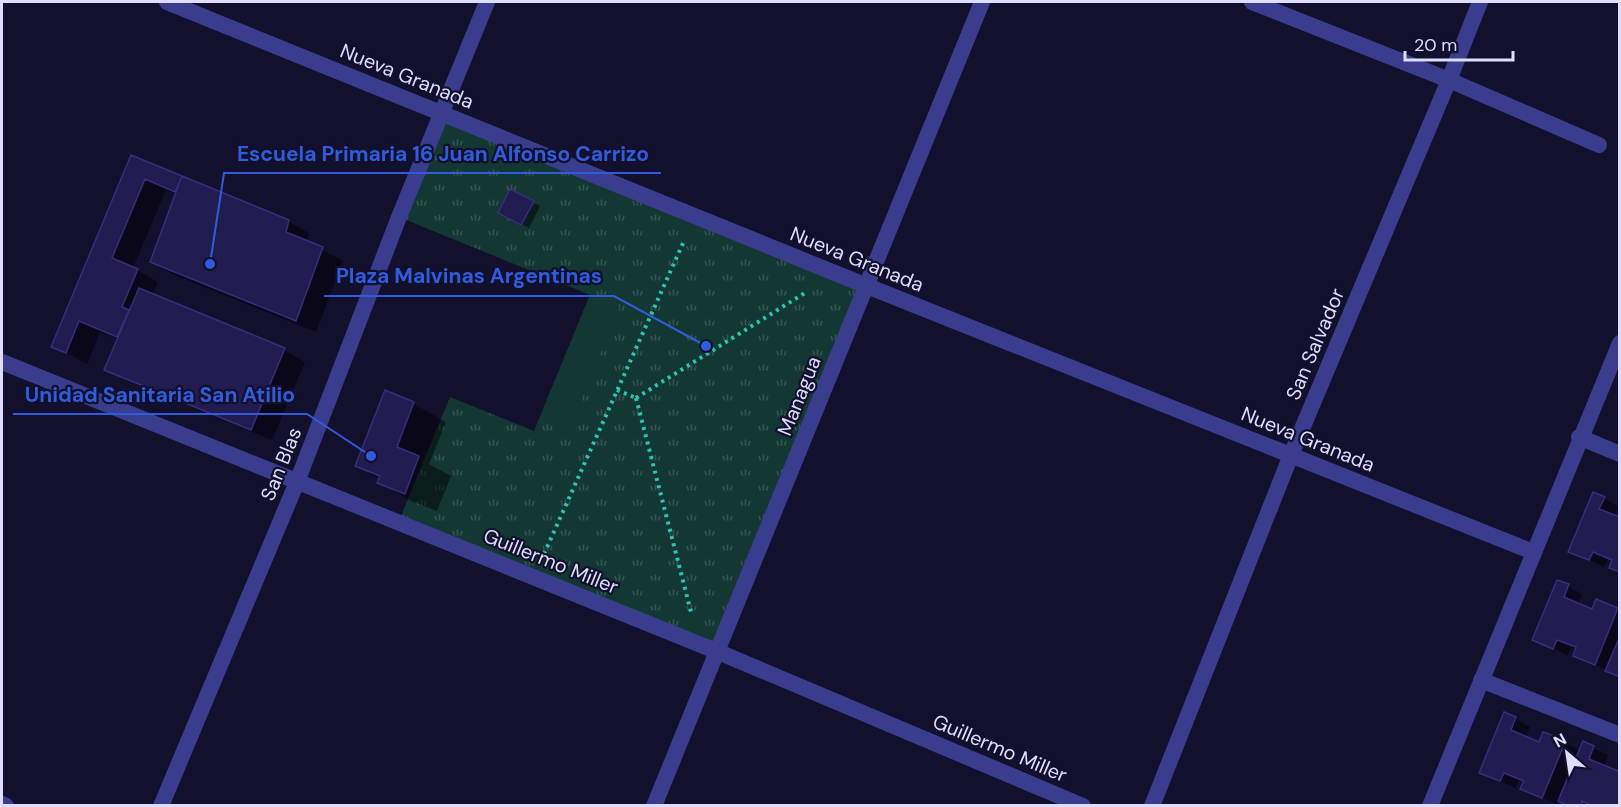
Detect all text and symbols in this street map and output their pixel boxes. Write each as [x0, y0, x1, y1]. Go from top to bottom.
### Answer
scale bar [1405, 24, 1513, 62]
text: 20 m [1414, 33, 1457, 57]
street label: Nueva Granada [336, 37, 478, 115]
callout: Escuela Primaria 16 Juan Alfonso Carrizo [224, 134, 661, 173]
text: Escuela Primaria 16 Juan Alfonso Carrizo [237, 140, 649, 168]
street label: Nueva Granada [786, 220, 928, 298]
callout: Plaza Malvinas Argentinas [324, 257, 614, 296]
text: Plaza Malvinas Argentinas [336, 262, 602, 290]
street label: San Salvador [1280, 284, 1350, 404]
street label: Managua [771, 352, 827, 440]
callout: Unidad Sanitaria San Atilio [13, 375, 307, 414]
text: Unidad Sanitaria San Atilio [25, 381, 295, 409]
street label: Nueva Granada [1237, 400, 1379, 478]
street label: San Blas [255, 424, 307, 504]
street label: Guillermo Miller [480, 522, 622, 600]
street label: Guillermo Miller [929, 708, 1071, 788]
north arrow [1537, 723, 1597, 783]
text: N [1550, 728, 1570, 752]

